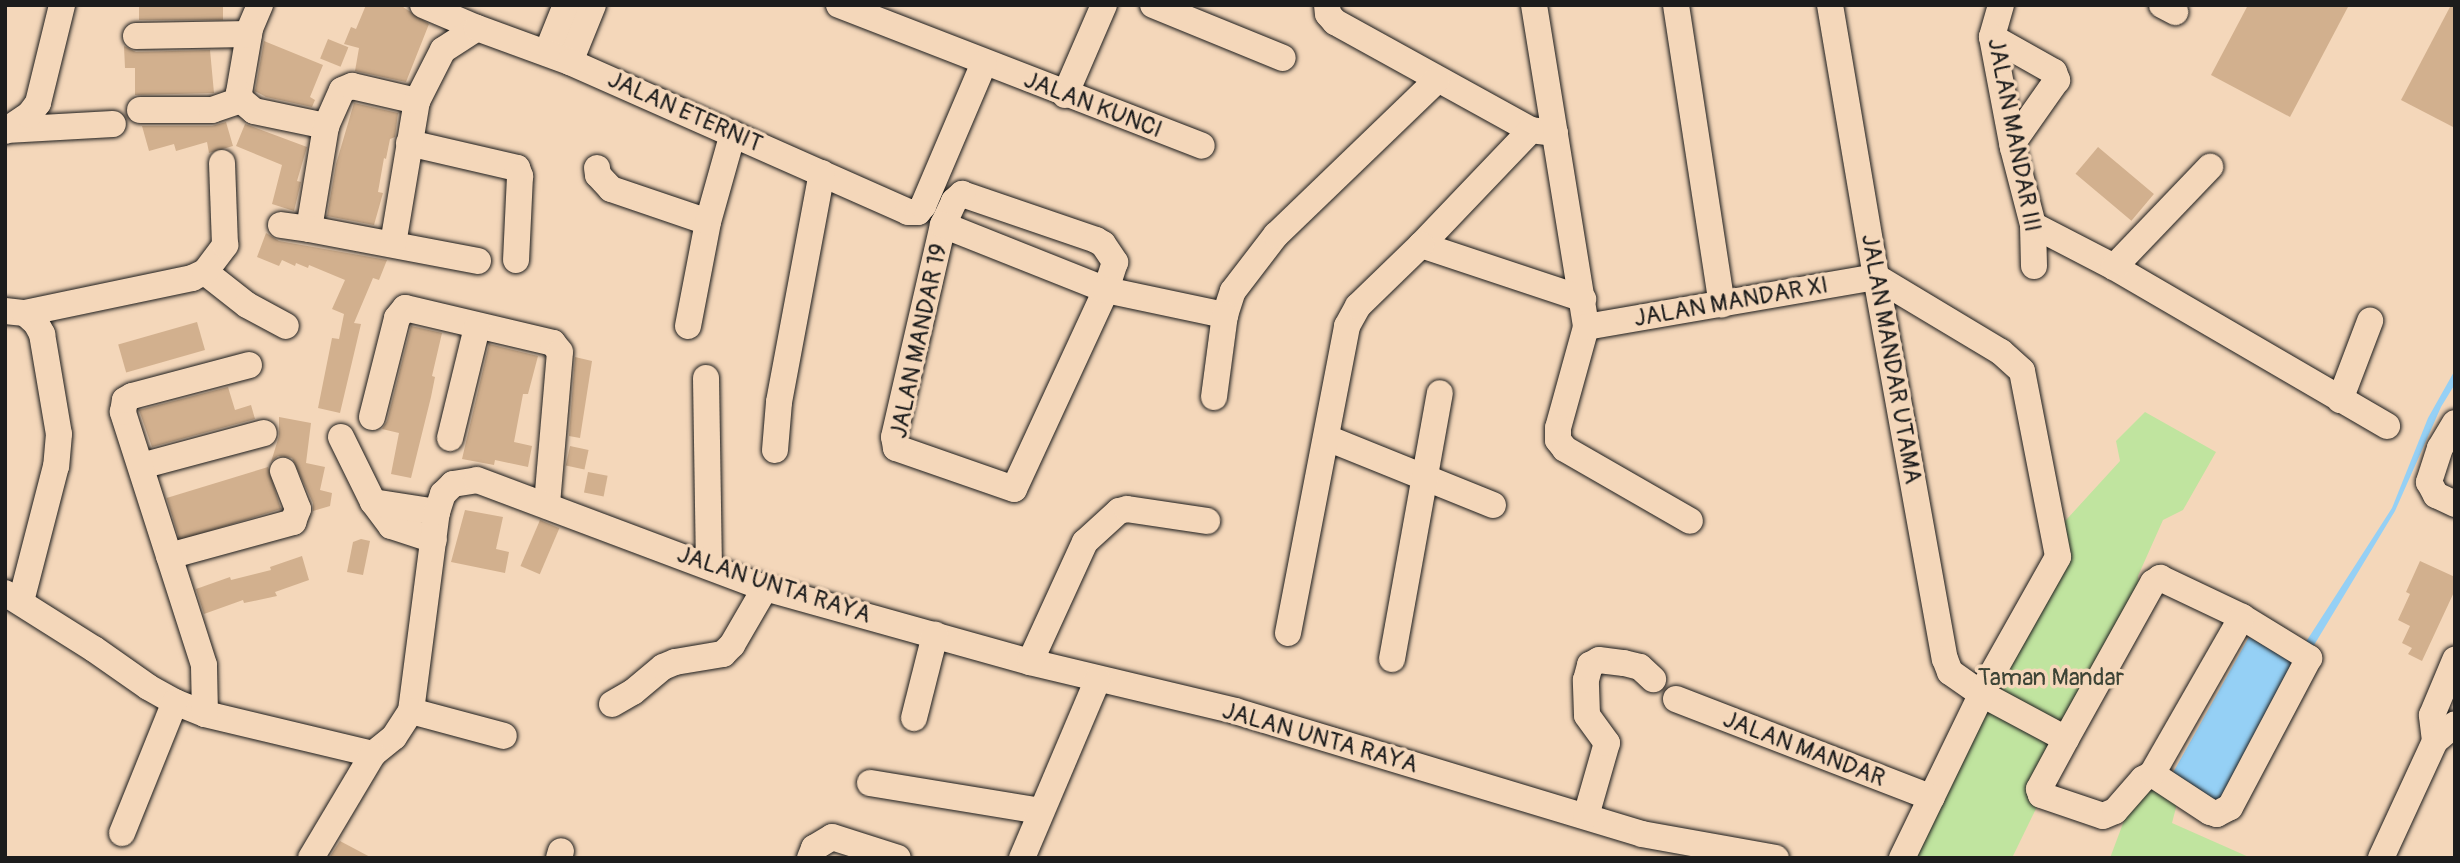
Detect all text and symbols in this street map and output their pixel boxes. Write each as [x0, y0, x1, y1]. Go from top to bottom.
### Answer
street label: JALAN MANDAR III [1981, 36, 2047, 234]
street label: JALAN ETERNIT [603, 65, 767, 159]
street label: JALAN KUNCI [1020, 65, 1166, 145]
street label: JALAN MANDAR UTAMA [1855, 232, 1927, 486]
street label: JALAN MANDAR 19 [884, 241, 954, 441]
street label: JALAN MANDAR XI [1632, 271, 1830, 333]
street label: JALAN UNTA RAYA [673, 540, 875, 630]
park label: Taman Mandar [1978, 664, 2124, 692]
street label: JALAN UNTA RAYA [1219, 696, 1421, 780]
street label: JALAN MANDAR [1719, 705, 1889, 793]

